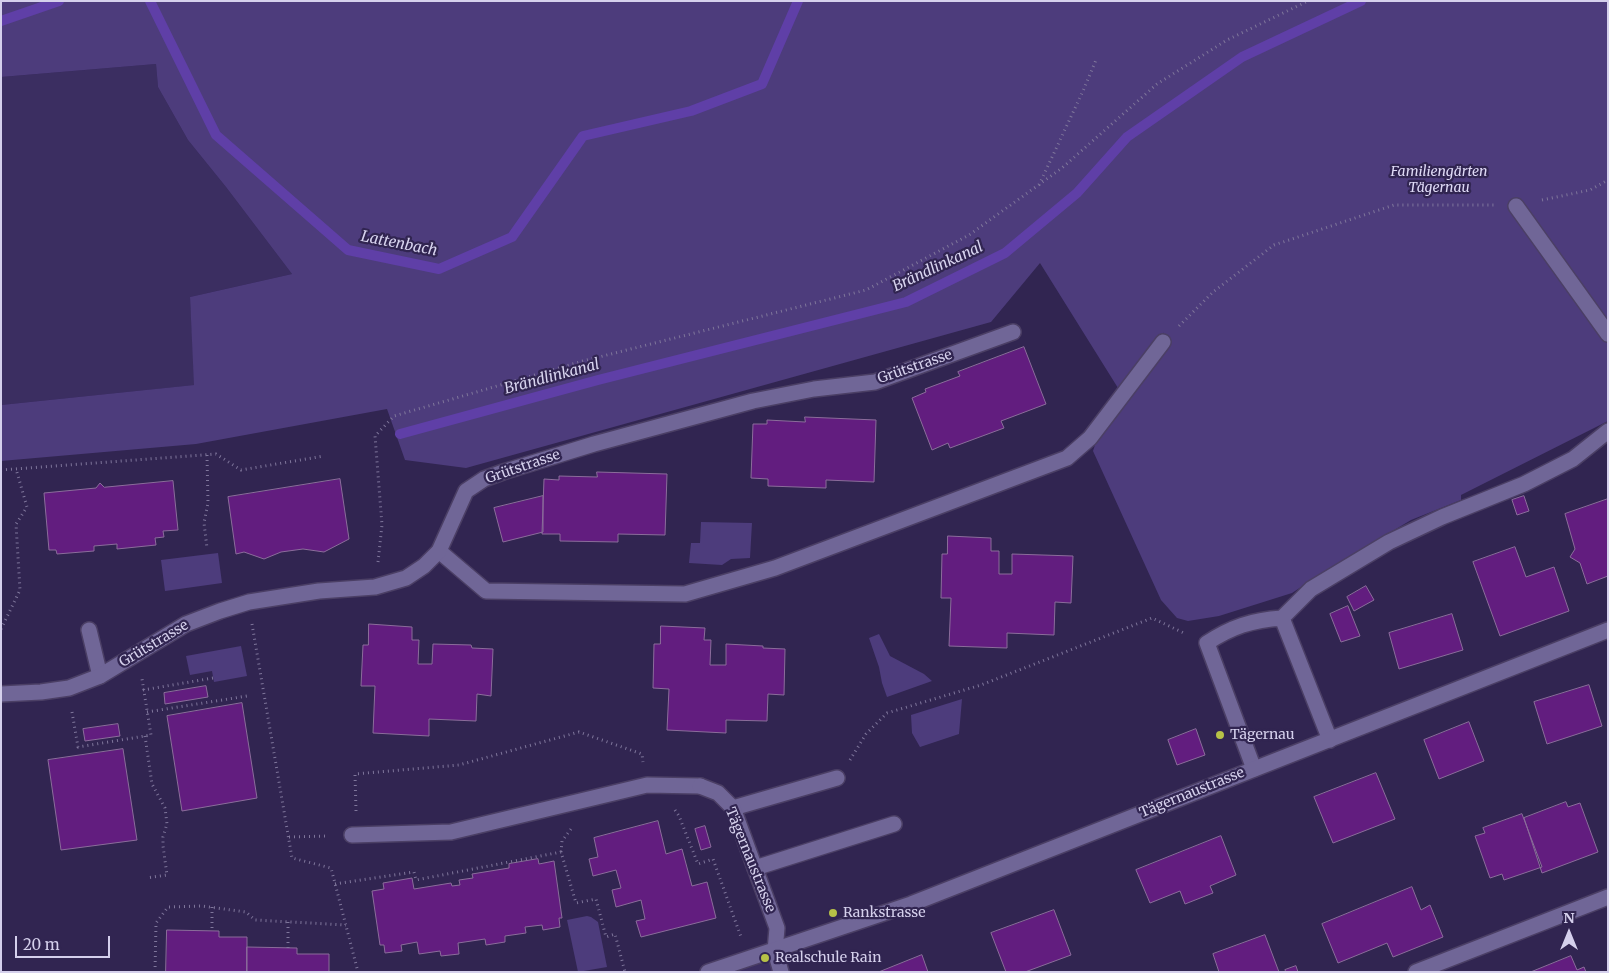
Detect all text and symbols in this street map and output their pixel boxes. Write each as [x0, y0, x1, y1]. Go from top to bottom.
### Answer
park label: Familiengärten Tägernau [1390, 164, 1488, 196]
water label: Lattenbach [359, 228, 439, 260]
water label: Brändlinkanal [890, 238, 986, 296]
street label: Grütstrasse [876, 346, 954, 388]
water label: Brändlinkanal [502, 356, 602, 398]
street label: Grütstrasse [484, 446, 562, 488]
street label: Grütstrasse [116, 617, 192, 671]
place label: Tägernau [1230, 727, 1294, 743]
marker: Tägernau [1214, 729, 1226, 741]
street label: Tägernaustrasse [1137, 764, 1247, 822]
street label: Tägernaustrasse [721, 805, 779, 915]
place label: Rankstrasse [843, 905, 926, 921]
marker: Rankstrasse [827, 907, 839, 919]
north arrow [1544, 908, 1594, 958]
text: N [1563, 909, 1575, 927]
scale bar [18, 926, 112, 958]
text: 20 m [23, 935, 60, 954]
place label: Realschule Rain [775, 950, 881, 966]
marker: Realschule Rain [759, 952, 771, 964]

